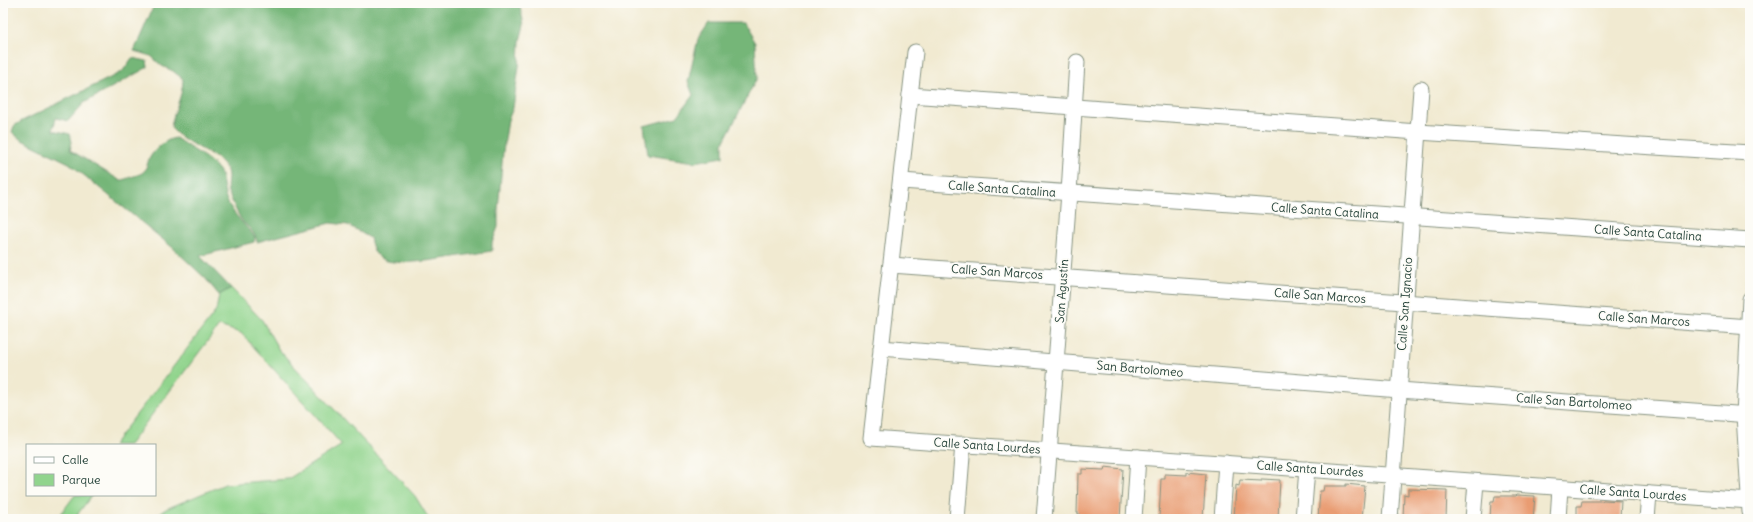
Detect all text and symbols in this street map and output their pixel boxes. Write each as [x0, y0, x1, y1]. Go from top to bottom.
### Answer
street label: Calle Santa Catalina [948, 177, 1057, 200]
street label: Calle Santa Catalina [1271, 199, 1380, 222]
street label: Calle Santa Catalina [1594, 221, 1703, 244]
street label: Calle San Ignacio [1394, 256, 1415, 351]
street label: San Agustín [1052, 259, 1071, 323]
street label: Calle San Marcos [951, 261, 1044, 282]
street label: Calle San Marcos [1274, 285, 1367, 306]
street label: Calle San Marcos [1598, 308, 1691, 329]
street label: San Bartolomeo [1096, 357, 1184, 380]
street label: Calle San Bartolomeo [1516, 390, 1633, 413]
street label: Calle Santa Lourdes [933, 434, 1041, 457]
legend [26, 444, 156, 496]
text: Calle [62, 452, 89, 467]
street label: Calle Santa Lourdes [1256, 457, 1364, 480]
text: Parque [62, 472, 101, 487]
street label: Calle Santa Lourdes [1579, 481, 1687, 504]

